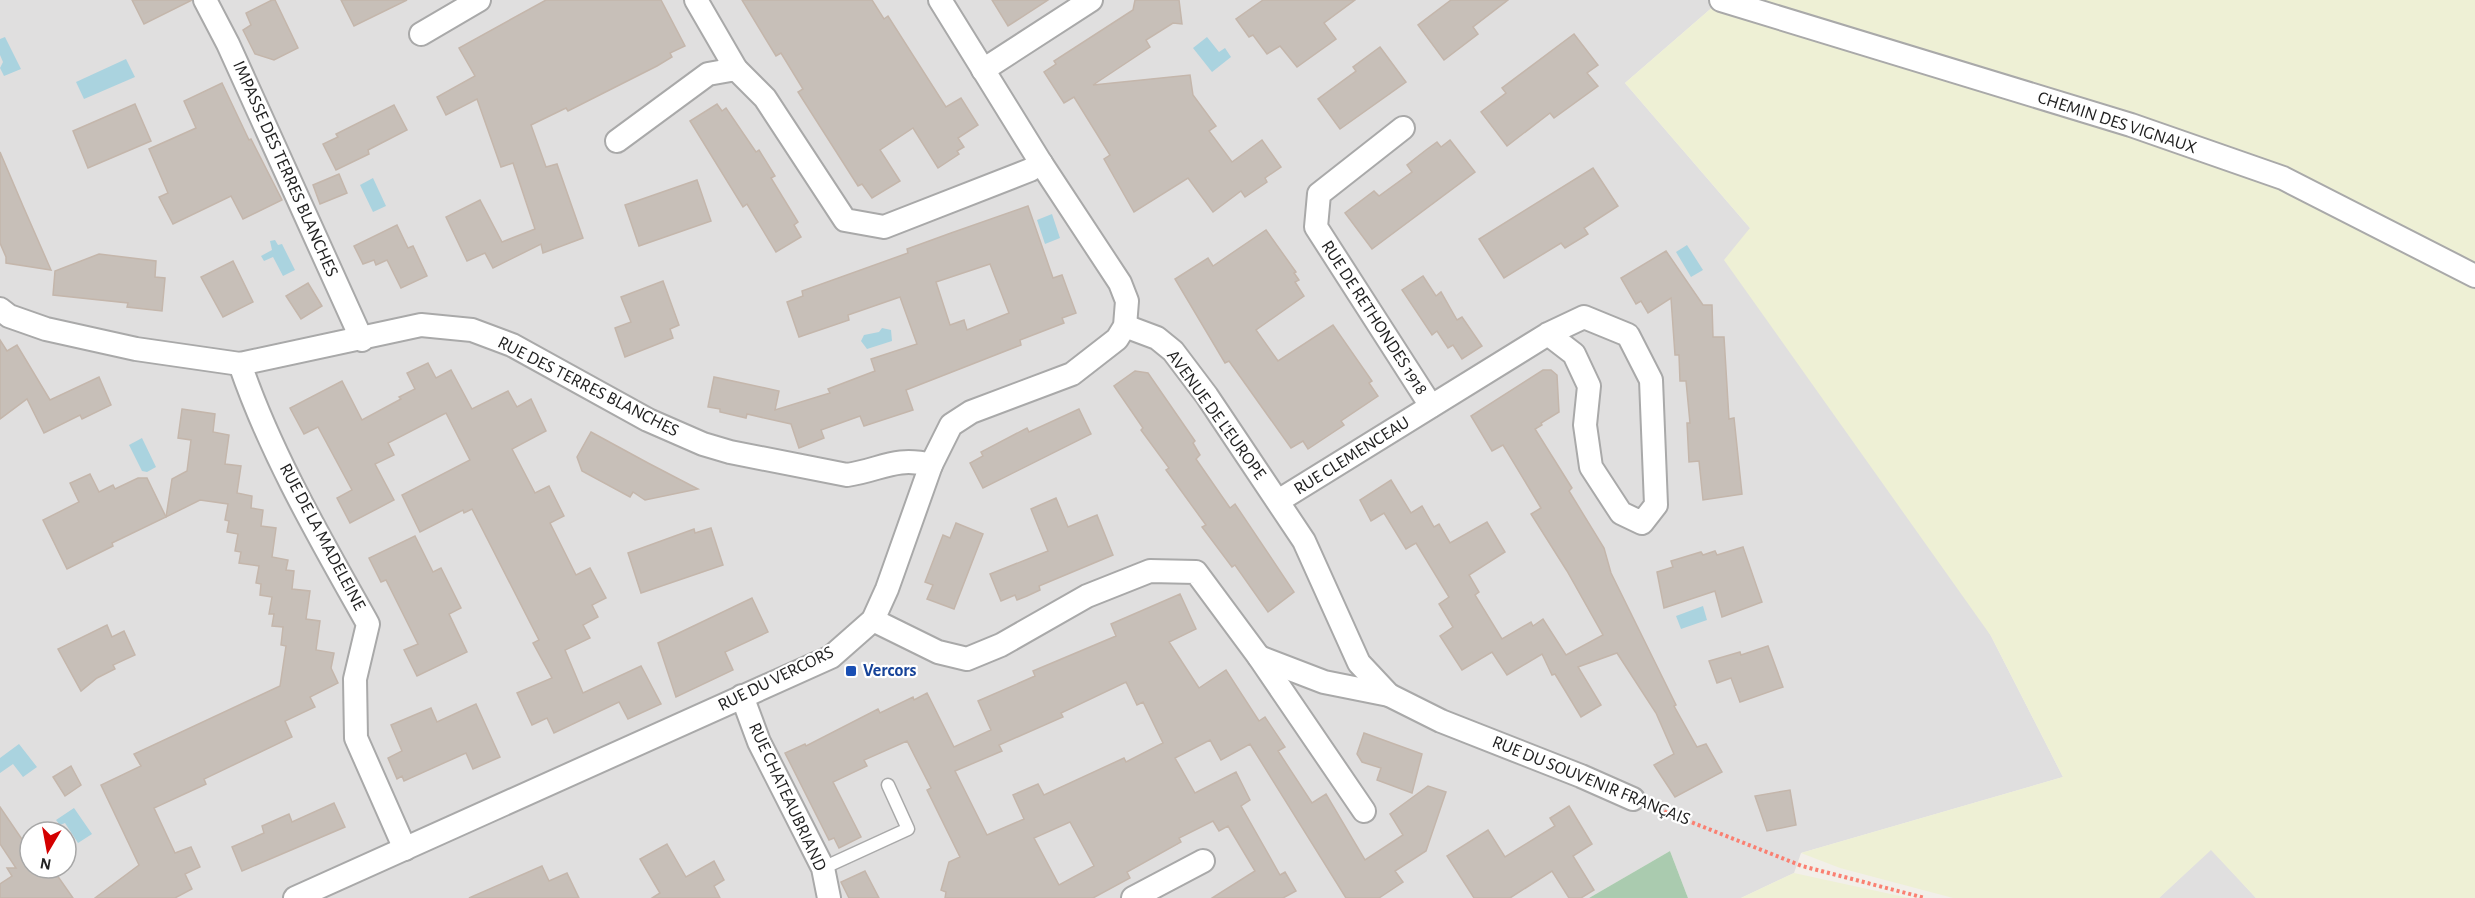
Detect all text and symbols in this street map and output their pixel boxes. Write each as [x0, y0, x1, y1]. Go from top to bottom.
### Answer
street label: IMPASSE DES TERRES BLANCHES [229, 58, 341, 280]
street label: CHEMIN DES VIGNAUX [2035, 89, 2199, 157]
street label: RUE DE RETHONDES 1918 [1317, 238, 1431, 398]
street label: RUE DES TERRES BLANCHES [495, 334, 681, 440]
street label: AVENUE DE L'EUROPE [1163, 347, 1269, 483]
street label: RUE CLEMENCEAU [1291, 413, 1413, 499]
street label: RUE DE LA MADELEINE [276, 461, 368, 614]
street label: RUE DU VERCORS [715, 643, 837, 715]
place label: Vercors [863, 662, 916, 680]
marker: Vercors [844, 664, 858, 678]
street label: RUE CHATEAUBRIAND [745, 720, 829, 874]
street label: RUE DU SOUVENIR FRANÇAIS [1489, 733, 1693, 829]
north arrow [18, 820, 78, 880]
text: N [39, 855, 52, 873]

